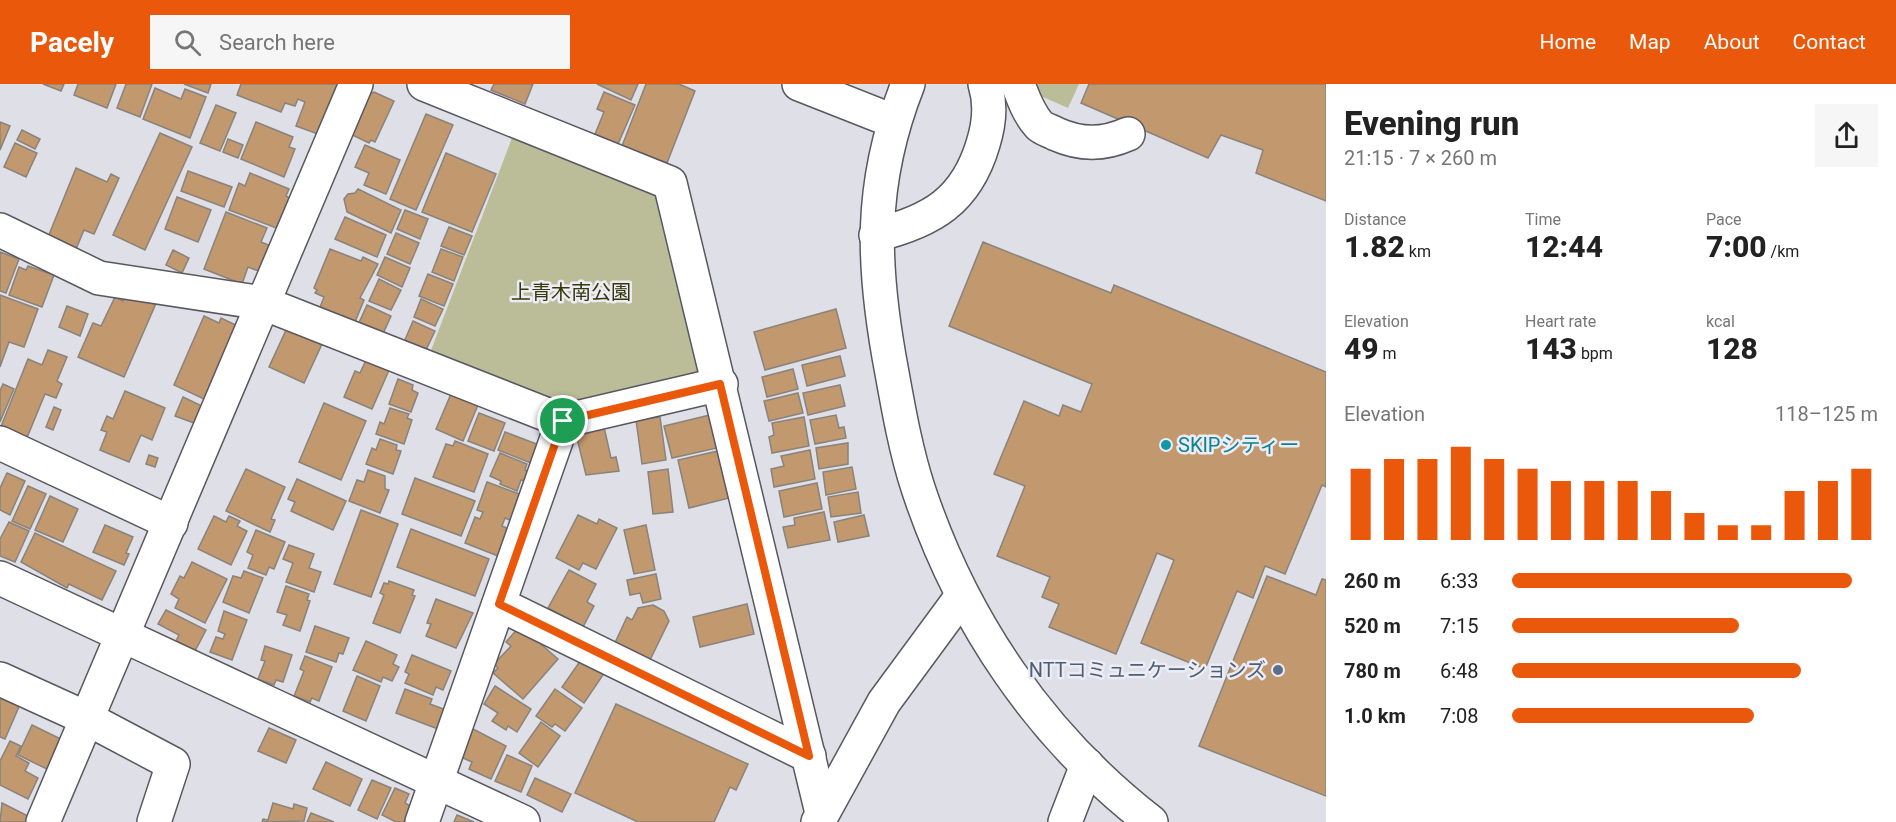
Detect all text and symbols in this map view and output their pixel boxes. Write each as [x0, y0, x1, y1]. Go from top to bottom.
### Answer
search box [150, 15, 570, 69]
text: Pacely [30, 26, 114, 59]
icon: search [171, 26, 204, 59]
text: Search here [219, 30, 335, 55]
text: Home [1540, 30, 1596, 54]
text: Map [1629, 30, 1671, 54]
text: About [1704, 30, 1760, 54]
text: Contact [1793, 30, 1866, 54]
text: Evening run [1344, 104, 1519, 143]
button: share [1815, 104, 1878, 167]
text: 21:15 · 7 × 260 m [1344, 146, 1497, 170]
text: Distance [1344, 210, 1406, 229]
text: Time [1525, 210, 1561, 229]
text: Pace [1706, 210, 1742, 229]
text: 1.82 [1344, 229, 1405, 264]
text: 12:44 [1525, 229, 1603, 264]
text: 7:00 [1706, 229, 1767, 264]
text: km [1405, 242, 1431, 261]
text: /km [1767, 242, 1799, 261]
park label: 上青木南公園 [511, 280, 631, 304]
text: Elevation [1344, 312, 1409, 331]
text: Heart rate [1525, 312, 1596, 331]
text: kcal [1706, 312, 1735, 331]
text: 49 [1344, 331, 1379, 366]
text: 143 [1525, 331, 1577, 366]
text: 128 [1706, 331, 1758, 366]
text: m [1379, 344, 1397, 363]
text: bpm [1577, 344, 1613, 363]
pin [537, 395, 588, 446]
text: Elevation [1344, 402, 1425, 426]
text: 118–125 m [1775, 402, 1878, 426]
icon: arrive [546, 404, 579, 437]
place label: SKIPシティー [1178, 433, 1299, 457]
marker: SKIPシティー [1159, 438, 1173, 452]
text: 260 m [1344, 569, 1401, 593]
text: 6:33 [1440, 569, 1479, 593]
text: 520 m [1344, 614, 1401, 638]
text: 7:15 [1440, 614, 1479, 638]
place label: NTTコミュニケーションズ [1029, 658, 1266, 682]
text: 780 m [1344, 659, 1401, 683]
text: 6:48 [1440, 659, 1479, 683]
marker: NTTコミュニケーションズ [1271, 663, 1285, 677]
text: 1.0 km [1344, 704, 1406, 728]
text: 7:08 [1440, 704, 1479, 728]

